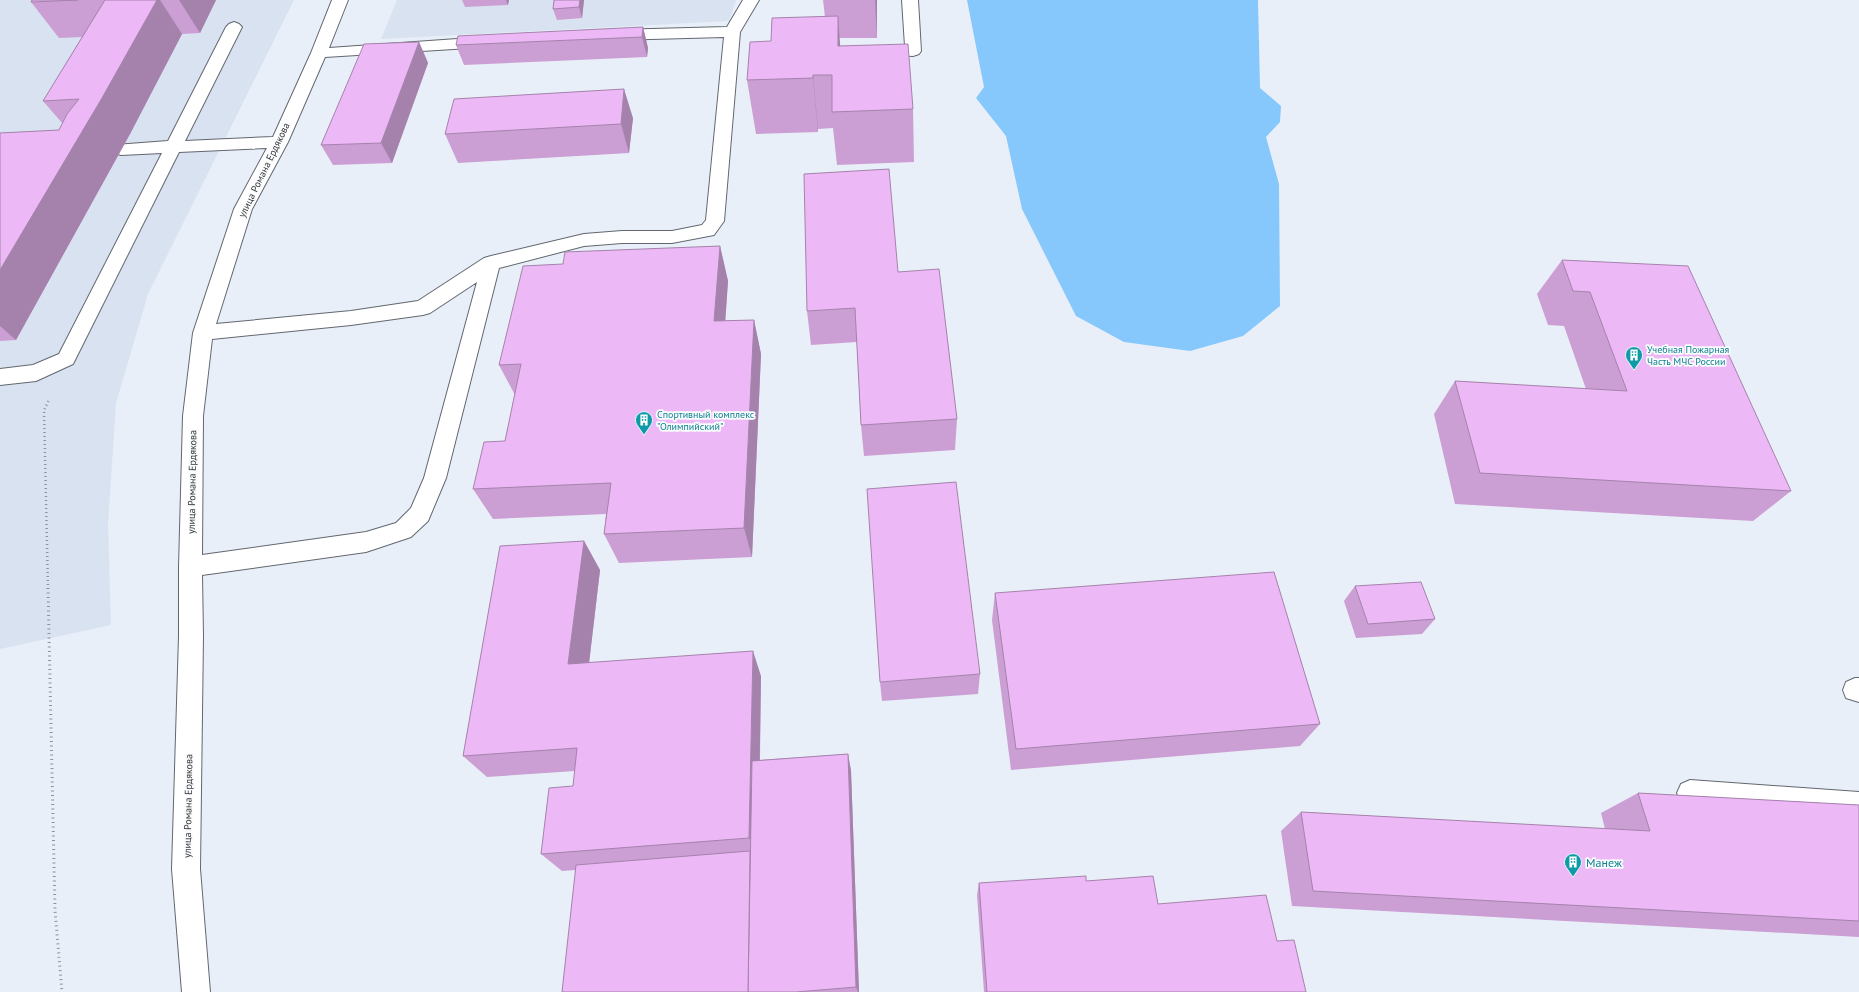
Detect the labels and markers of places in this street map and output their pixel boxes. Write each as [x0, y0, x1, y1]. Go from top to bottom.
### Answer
place label: Учебная Пожарная Часть МЧС России [1647, 343, 1730, 368]
building icon: Учебная Пожарная Часть МЧС России [1624, 345, 1644, 370]
place label: Спортивный комплекс "Олимпийский" [657, 408, 755, 433]
building icon: Спортивный комплекс "Олимпийский" [634, 410, 654, 435]
building icon: Манеж [1563, 852, 1583, 877]
place label: Манеж [1586, 855, 1622, 870]

